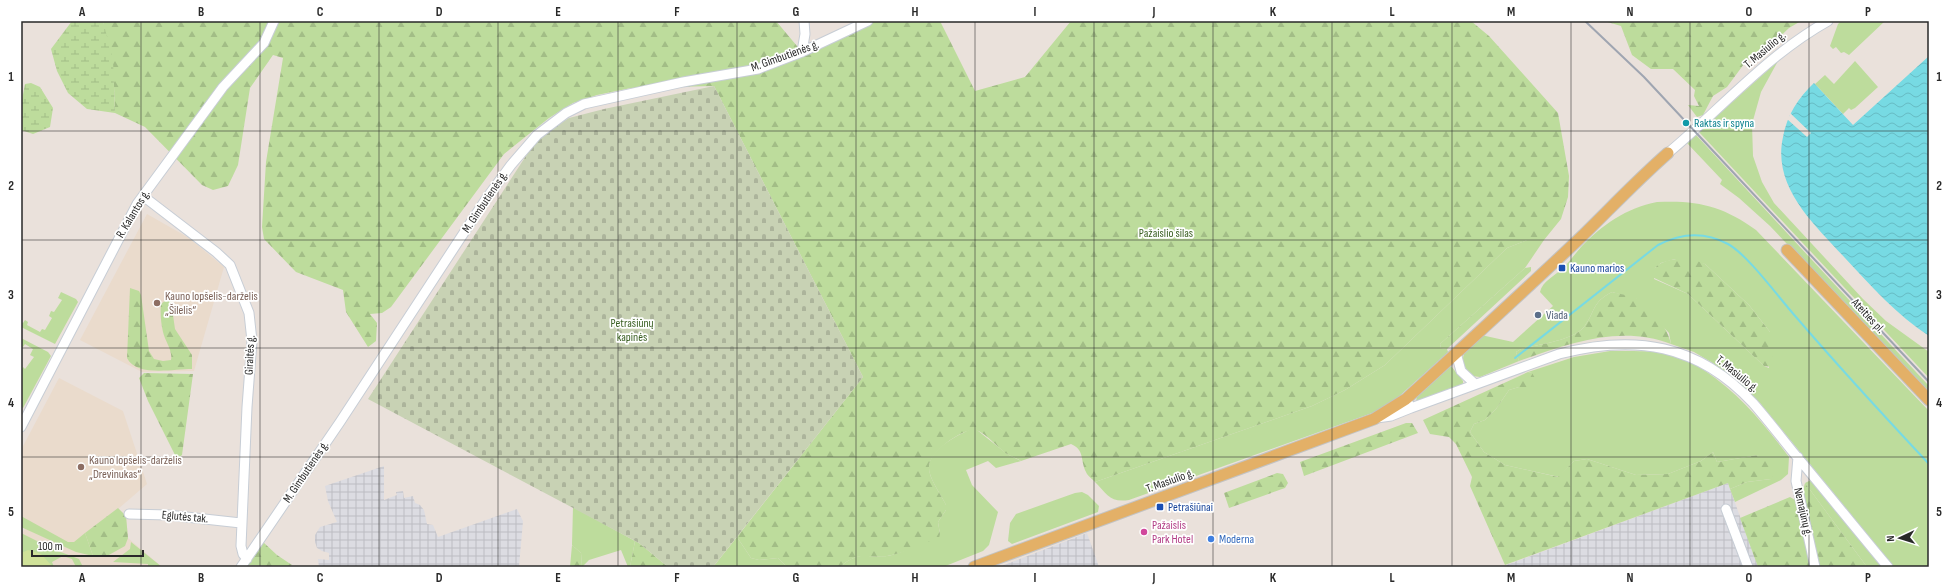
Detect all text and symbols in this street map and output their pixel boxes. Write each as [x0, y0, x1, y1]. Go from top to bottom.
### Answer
text: A [78, 4, 86, 20]
text: B [198, 4, 204, 20]
text: C [317, 4, 324, 20]
text: D [436, 4, 443, 20]
text: E [555, 4, 561, 20]
text: F [674, 4, 680, 20]
text: G [793, 4, 800, 20]
text: H [912, 4, 919, 20]
text: I [1034, 4, 1037, 20]
text: J [1152, 4, 1156, 20]
text: K [1270, 4, 1277, 20]
text: L [1389, 4, 1395, 20]
text: M [1507, 4, 1515, 20]
text: N [1627, 4, 1634, 20]
text: O [1746, 4, 1753, 20]
text: P [1865, 4, 1871, 20]
street label: T. Masiulio g. [1741, 28, 1789, 72]
street label: M. Gimbutienės g. [749, 37, 821, 75]
text: 1 [8, 69, 14, 85]
text: 1 [1936, 69, 1942, 85]
place label: Raktas ir spyna [1694, 116, 1755, 131]
marker: Raktas ir spyna [1681, 118, 1691, 128]
street label: M. Gimbutienės g. [459, 168, 511, 236]
text: 2 [8, 178, 14, 194]
text: 2 [1936, 178, 1942, 194]
street label: R. Kalantos g. [113, 187, 153, 241]
park label: Pažaislio šilas [1139, 226, 1193, 241]
place label: Kauno marios [1570, 261, 1624, 276]
marker: Kauno marios [1557, 263, 1567, 273]
text: 3 [8, 287, 14, 303]
text: 3 [1936, 287, 1942, 303]
place label: Kauno lopšelis-darželis „Šilelis“ [165, 289, 258, 318]
street label: Ateities pl. [1847, 295, 1888, 337]
marker: Kauno lopšelis-darželis „Šilelis“ [152, 298, 162, 308]
place label: Viada [1546, 308, 1568, 323]
marker: Viada [1533, 310, 1543, 320]
park label: Petrašiūnų kapinės [610, 316, 654, 345]
street label: Giraitės g. [241, 335, 259, 375]
street label: T. Masiulio g. [1713, 352, 1761, 396]
text: 4 [8, 395, 14, 411]
text: 4 [1936, 395, 1942, 411]
street label: M. Gimbutienės g. [280, 438, 332, 506]
place label: Kauno lopšelis-darželis „Drevinukas“ [89, 453, 182, 482]
marker: Kauno lopšelis-darželis „Drevinukas“ [76, 462, 86, 472]
street label: T. Masiulio g. [1144, 465, 1196, 497]
street label: Nemajūnų g. [1790, 486, 1816, 538]
place label: Petrašiūnai [1168, 500, 1213, 515]
marker: Petrašiūnai [1155, 502, 1165, 512]
text: 5 [8, 504, 14, 520]
text: 5 [1936, 504, 1942, 520]
street label: Eglutės tak. [161, 507, 209, 527]
place label: Pažaislis Park Hotel [1152, 518, 1193, 547]
north arrow [1880, 518, 1920, 558]
marker: Pažaislis Park Hotel [1139, 527, 1149, 537]
scale bar [32, 532, 143, 558]
place label: Moderna [1219, 532, 1255, 547]
marker: Moderna [1206, 534, 1216, 544]
text: N [1884, 535, 1897, 542]
text: 100 m [38, 539, 63, 554]
text: A [78, 570, 86, 586]
text: B [198, 570, 204, 586]
text: C [317, 570, 324, 586]
text: D [436, 570, 443, 586]
text: E [555, 570, 561, 586]
text: F [674, 570, 680, 586]
text: G [793, 570, 800, 586]
text: H [912, 570, 919, 586]
text: I [1034, 570, 1037, 586]
text: J [1152, 570, 1156, 586]
text: K [1270, 570, 1277, 586]
text: L [1389, 570, 1395, 586]
text: M [1507, 570, 1515, 586]
text: N [1627, 570, 1634, 586]
text: O [1746, 570, 1753, 586]
text: P [1865, 570, 1871, 586]

